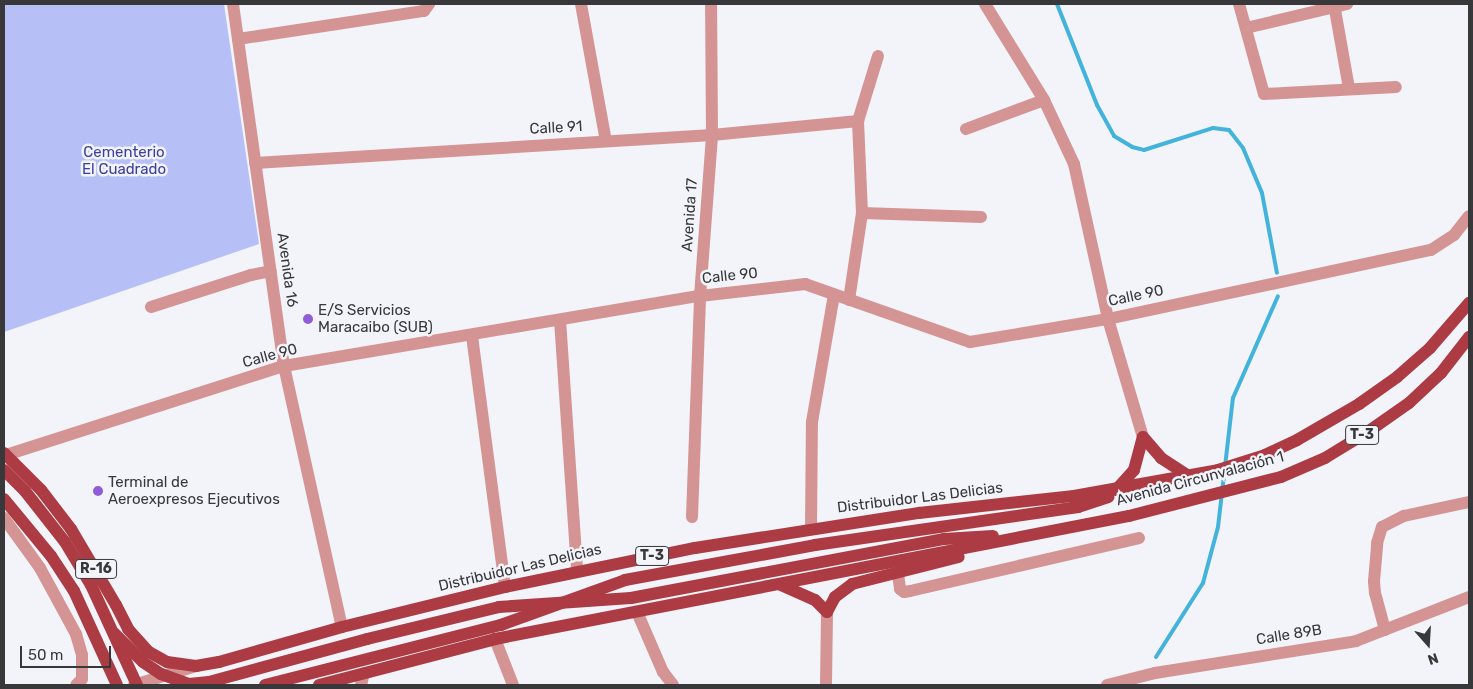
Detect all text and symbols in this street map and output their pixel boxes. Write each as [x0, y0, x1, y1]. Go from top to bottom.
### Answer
street label: Calle 91 [529, 118, 583, 138]
park label: Cementerio El Cuadrado [82, 143, 166, 178]
street label: Avenida 17 [678, 178, 702, 252]
street label: Avenida 16 [273, 232, 301, 308]
street label: Calle 90 [701, 264, 759, 288]
street label: Calle 90 [1107, 281, 1165, 311]
place label: E/S Servicios Maracaibo (SUB) [318, 301, 433, 336]
marker: E/S Servicios Maracaibo (SUB) [302, 313, 314, 325]
street label: Calle 90 [241, 340, 299, 372]
road number: T-3 [1344, 424, 1380, 446]
street label: Avenida Circunvalación 1 [1114, 448, 1286, 510]
place label: Terminal de Aeroexpresos Ejecutivos [108, 473, 280, 508]
street label: Distribuidor Las Delicias [836, 479, 1004, 517]
marker: Terminal de Aeroexpresos Ejecutivos [92, 485, 104, 497]
street label: Distribuidor Las Delicias [437, 540, 603, 596]
road number: T-3 [634, 544, 670, 568]
road number: R-16 [75, 558, 117, 580]
north arrow [1403, 619, 1453, 669]
street label: Calle 89B [1255, 621, 1323, 649]
scale bar [22, 636, 114, 668]
text: 50 m [28, 646, 63, 664]
text: N [1426, 649, 1441, 668]

